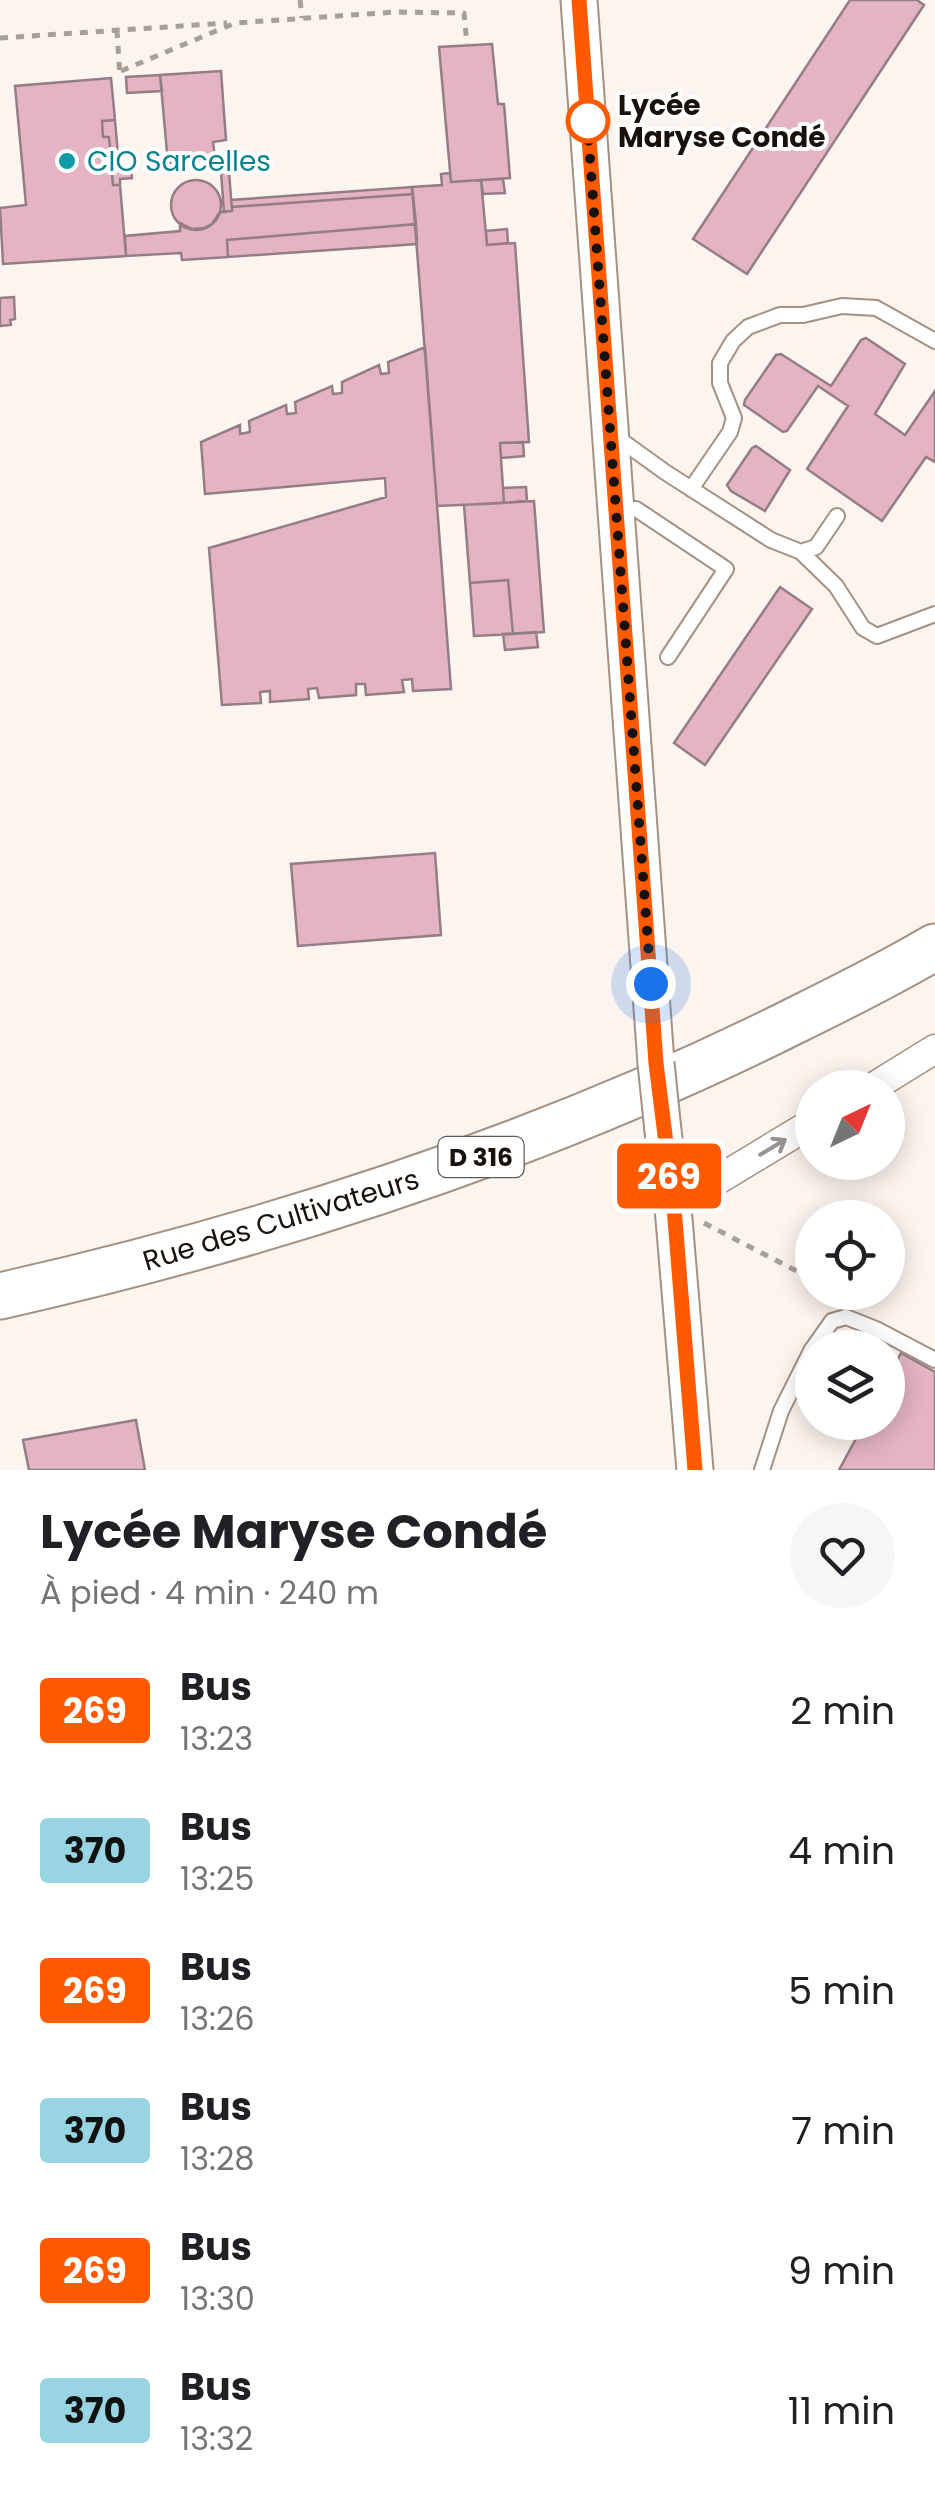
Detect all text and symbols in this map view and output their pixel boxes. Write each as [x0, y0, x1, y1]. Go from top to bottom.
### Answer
place label: Lycée Maryse Condé [618, 86, 826, 157]
marker: Lycée Maryse Condé [567, 100, 609, 142]
place label: CIO Sarcelles [87, 142, 271, 181]
marker: CIO Sarcelles [56, 150, 78, 172]
your location [626, 959, 676, 1009]
north arrow [795, 1070, 905, 1180]
map controls [795, 1070, 905, 1440]
road number: D 316 [438, 1137, 524, 1177]
one-way arrow [758, 1137, 787, 1157]
line badge: 269 [612, 1144, 726, 1208]
text: 269 [637, 1152, 701, 1201]
street label: Rue des Cultivateurs [138, 1159, 424, 1281]
button: locate [795, 1200, 905, 1310]
button: layers [795, 1330, 905, 1440]
text: Lycée Maryse Condé [40, 1498, 547, 1565]
button: heart [790, 1503, 895, 1608]
text: À pied · 4 min · 240 m [40, 1570, 379, 1615]
text: Bus [180, 1660, 252, 1713]
text: 2 min [790, 1684, 895, 1737]
text: 269 [63, 1686, 127, 1735]
text: 13:23 [180, 1716, 253, 1761]
text: Bus [180, 1800, 252, 1853]
text: 4 min [788, 1824, 895, 1877]
text: 370 [64, 1826, 126, 1875]
text: 13:25 [180, 1856, 254, 1901]
text: Bus [180, 1940, 252, 1993]
text: 5 min [788, 1964, 895, 2017]
text: 269 [63, 1966, 127, 2015]
text: 13:26 [180, 1996, 255, 2041]
text: Bus [180, 2080, 252, 2133]
text: 7 min [791, 2104, 895, 2157]
text: 370 [64, 2106, 126, 2155]
text: 13:28 [180, 2136, 255, 2181]
text: Bus [180, 2220, 252, 2273]
text: 9 min [788, 2244, 895, 2297]
text: 269 [63, 2246, 127, 2295]
text: 13:30 [180, 2276, 255, 2321]
text: Bus [180, 2360, 252, 2413]
text: 11 min [788, 2384, 895, 2437]
text: 370 [64, 2386, 126, 2435]
text: 13:32 [180, 2416, 253, 2461]

